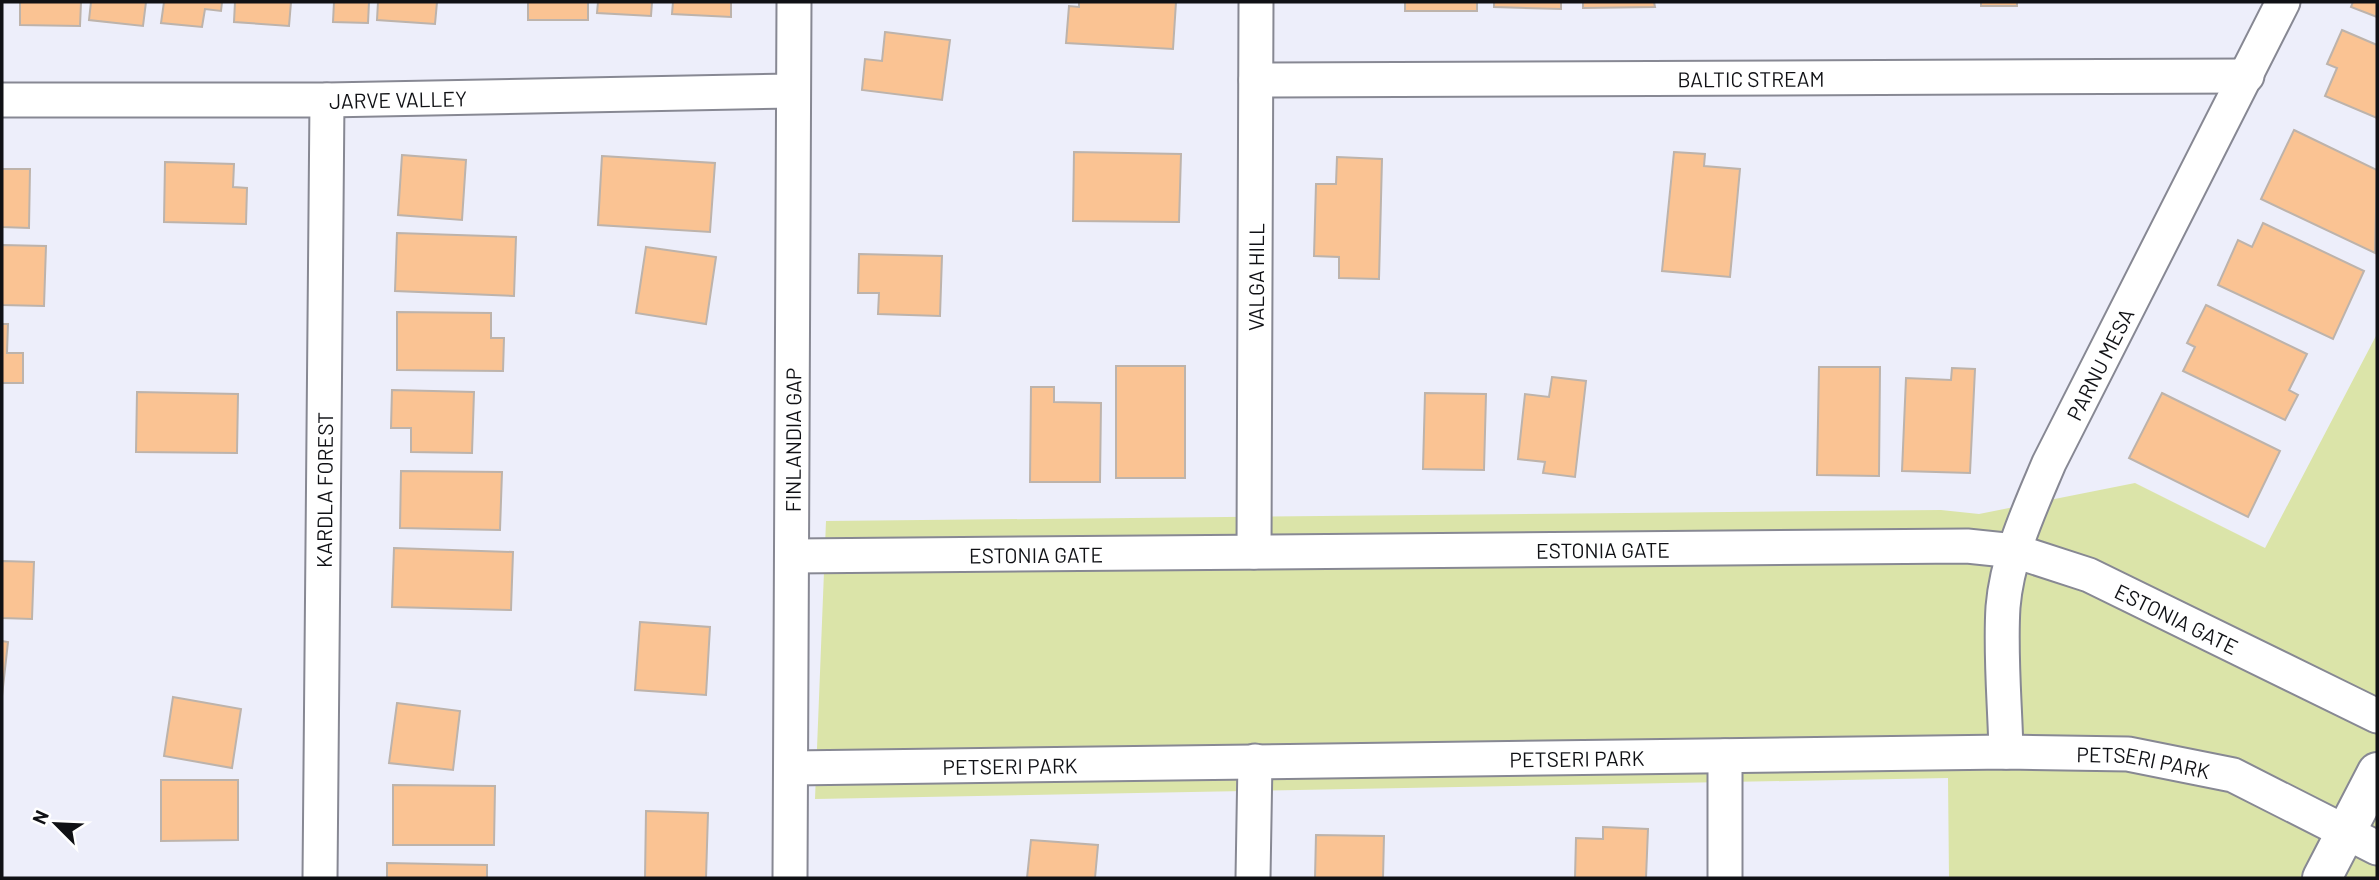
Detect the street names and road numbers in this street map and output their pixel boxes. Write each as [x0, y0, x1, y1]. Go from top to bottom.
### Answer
street label: BALTIC STREAM [1677, 65, 1825, 91]
street label: JARVE VALLEY [329, 85, 467, 112]
street label: VALGA HILL [1242, 223, 1268, 331]
street label: PARNU MESA [2060, 304, 2138, 424]
street label: FINLANDIA GAP [779, 368, 805, 512]
street label: KARDLA FOREST [310, 412, 337, 568]
street label: ESTONIA GATE [1536, 536, 1670, 562]
street label: ESTONIA GATE [969, 541, 1103, 567]
street label: ESTONIA GATE [2111, 577, 2243, 659]
street label: PETSERI PARK [2076, 741, 2212, 783]
street label: PETSERI PARK [1509, 744, 1645, 771]
street label: PETSERI PARK [942, 752, 1078, 779]

